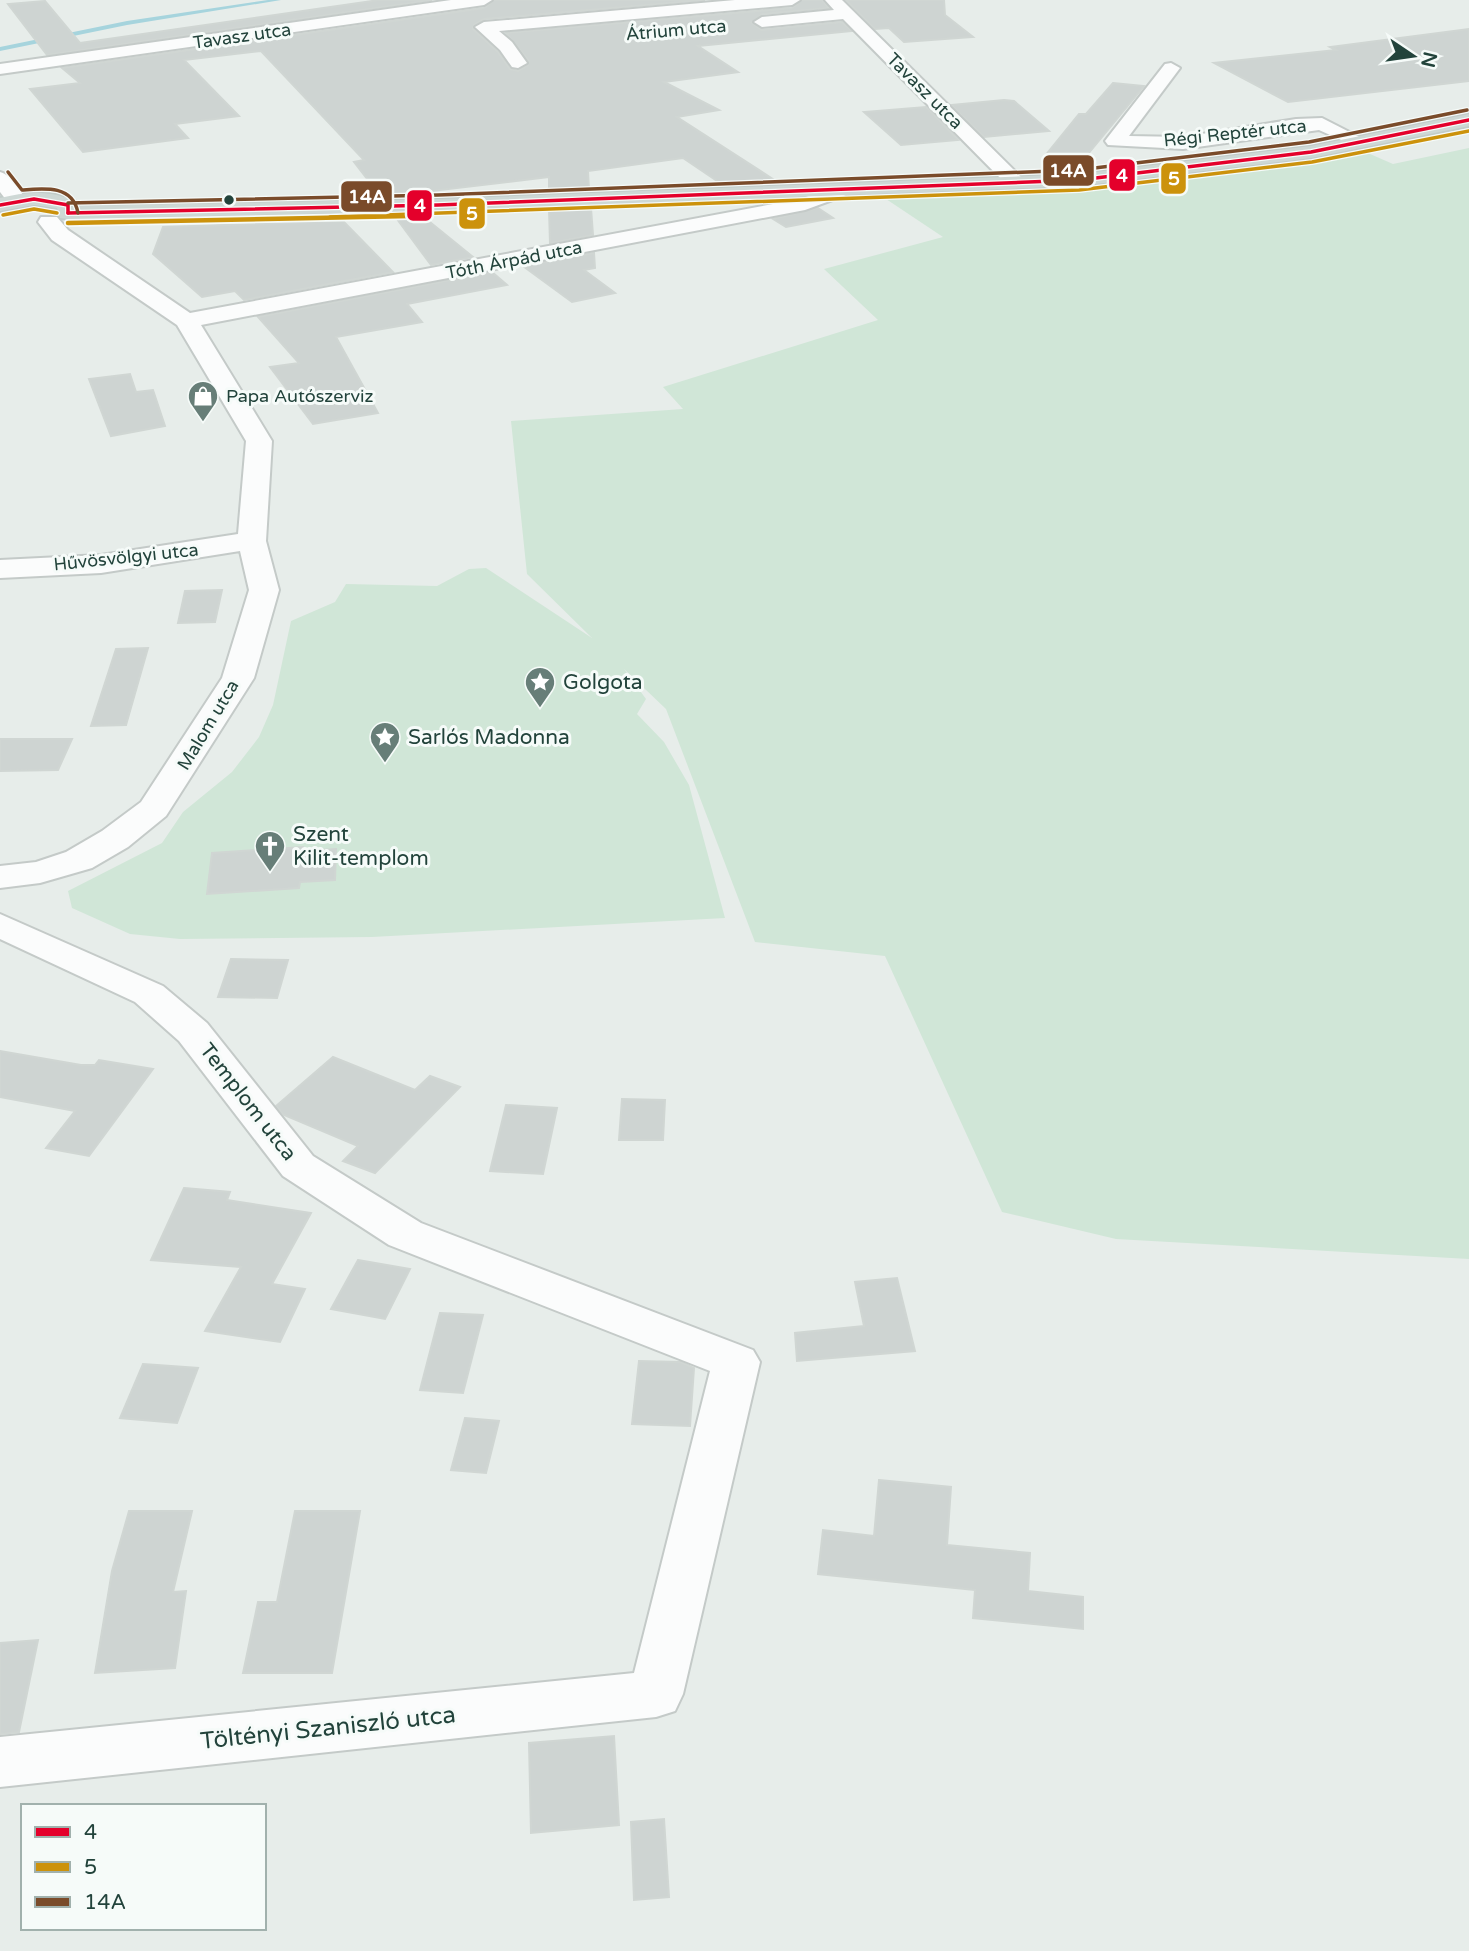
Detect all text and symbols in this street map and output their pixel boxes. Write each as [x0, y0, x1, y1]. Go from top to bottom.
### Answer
street label: Átrium utca [625, 15, 727, 45]
street label: Tavasz utca [192, 18, 292, 54]
north arrow [1378, 21, 1448, 91]
street label: Tavasz utca [882, 48, 968, 134]
text: N [1416, 50, 1441, 70]
street label: Régi Reptér utca [1162, 115, 1308, 151]
line badge: 14A [1042, 154, 1095, 187]
line badge: 4 [1108, 158, 1136, 192]
text: 14A [1049, 160, 1087, 182]
line badge: 5 [1160, 162, 1187, 195]
text: 4 [1116, 165, 1128, 187]
text: 5 [1168, 168, 1180, 190]
line badge: 14A [340, 180, 393, 213]
text: 14A [348, 186, 386, 208]
line badge: 4 [406, 189, 433, 222]
unlabelled marker [222, 193, 236, 207]
text: 4 [414, 195, 426, 217]
line badge: 5 [458, 197, 486, 230]
text: 5 [466, 203, 478, 225]
street label: Tóth Árpád utca [444, 236, 584, 284]
shop icon: Papa Autószerviz [186, 379, 220, 423]
place label: Papa Autószerviz [226, 385, 373, 407]
street label: Hűvösvölgyi utca [52, 538, 200, 576]
place icon: Golgota [523, 665, 557, 709]
place label: Golgota [563, 670, 643, 695]
street label: Malom utca [172, 676, 244, 774]
place icon: Sarlós Madonna [368, 720, 402, 764]
place label: Sarlós Madonna [408, 725, 570, 750]
place label: Szent Kilit-templom [293, 822, 429, 871]
church icon: Szent Kilit-templom [253, 829, 287, 873]
street label: Templom utca [194, 1038, 302, 1166]
street label: Töltényi Szaniszló utca [199, 1700, 457, 1756]
legend [21, 1804, 266, 1930]
text: 4 [84, 1820, 97, 1845]
text: 5 [84, 1855, 97, 1880]
text: 14A [84, 1890, 126, 1915]

